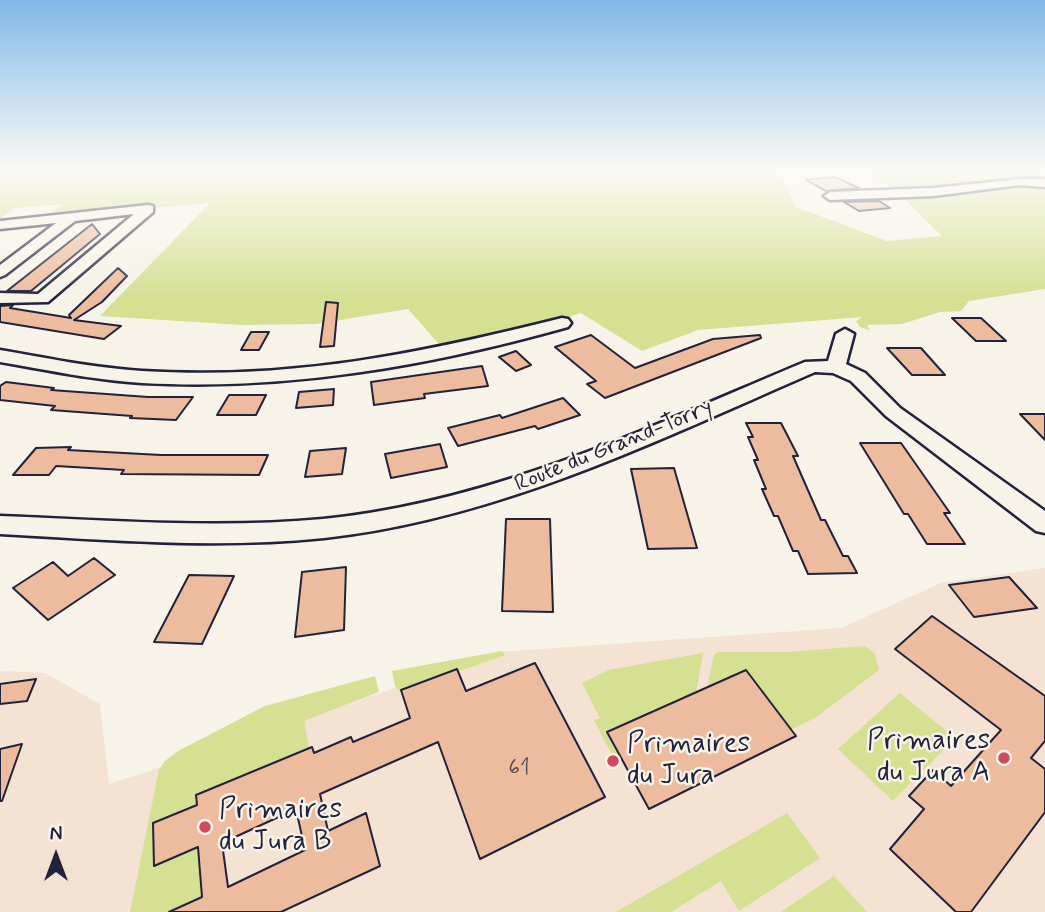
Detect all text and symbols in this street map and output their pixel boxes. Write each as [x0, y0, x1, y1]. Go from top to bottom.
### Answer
street label: Route du Grand-Torry [511, 395, 717, 499]
place label: Primaires du Jura A [867, 725, 990, 791]
place label: Primaires du Jura [627, 728, 750, 794]
marker: Primaires du Jura A [996, 750, 1012, 766]
marker: Primaires du Jura [605, 753, 621, 769]
house number: 61 [508, 755, 530, 783]
place label: Primaires du Jura B [219, 794, 342, 860]
marker: Primaires du Jura B [197, 819, 213, 835]
north arrow [21, 821, 91, 891]
text: N [50, 822, 62, 847]

